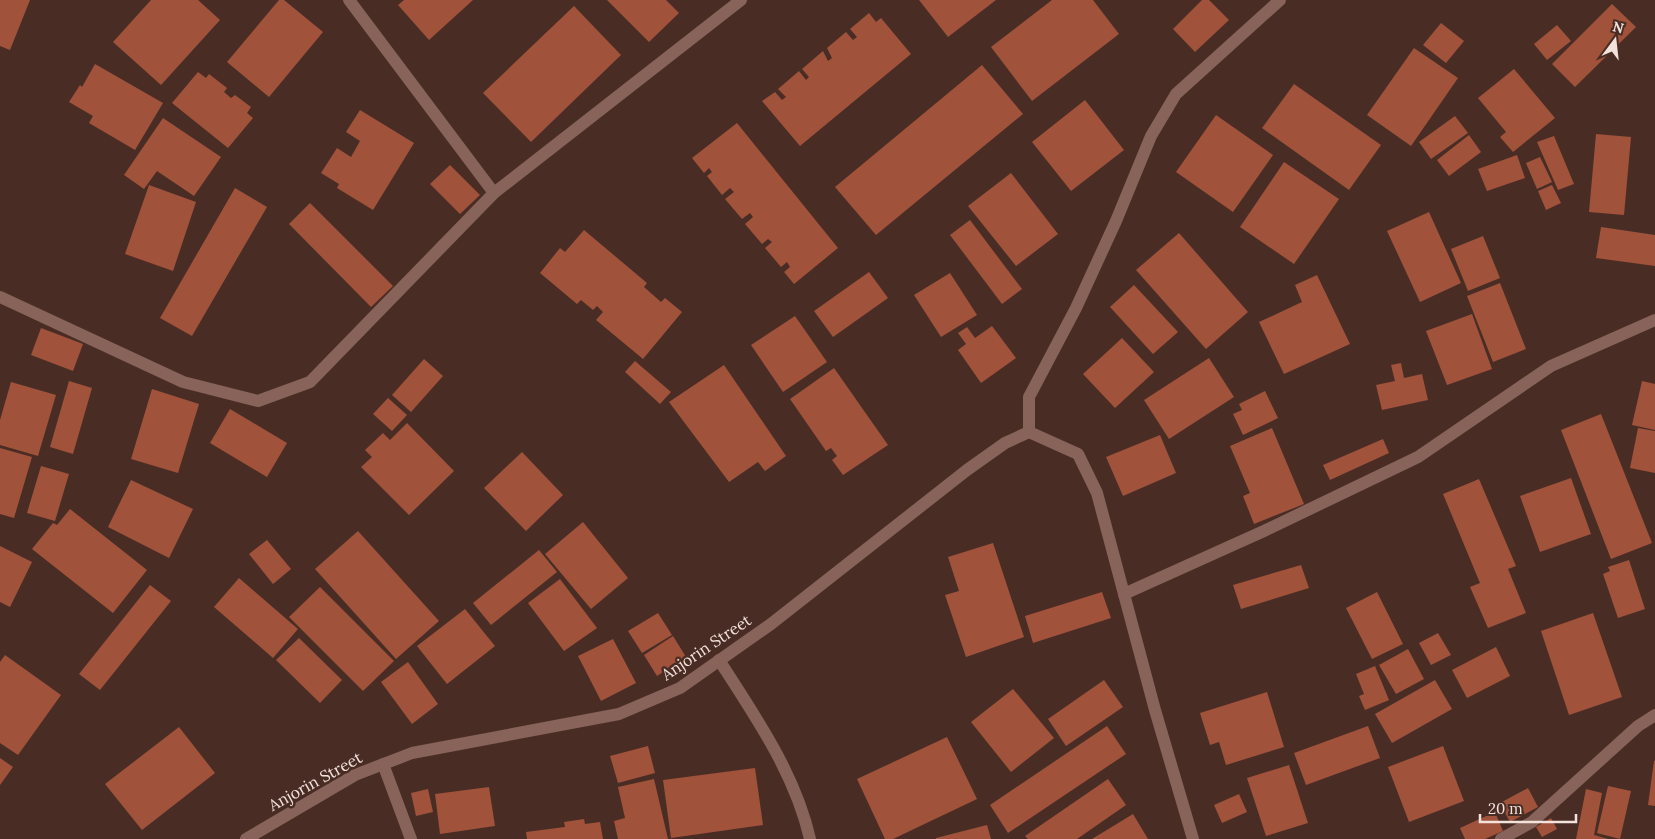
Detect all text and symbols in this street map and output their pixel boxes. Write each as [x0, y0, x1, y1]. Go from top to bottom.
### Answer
north arrow [1590, 15, 1640, 65]
text: N [1611, 17, 1626, 38]
street label: Anjorin Street [657, 609, 755, 685]
street label: Anjorin Street [264, 747, 366, 815]
scale bar [1480, 792, 1576, 824]
text: 20 m [1488, 799, 1523, 818]

